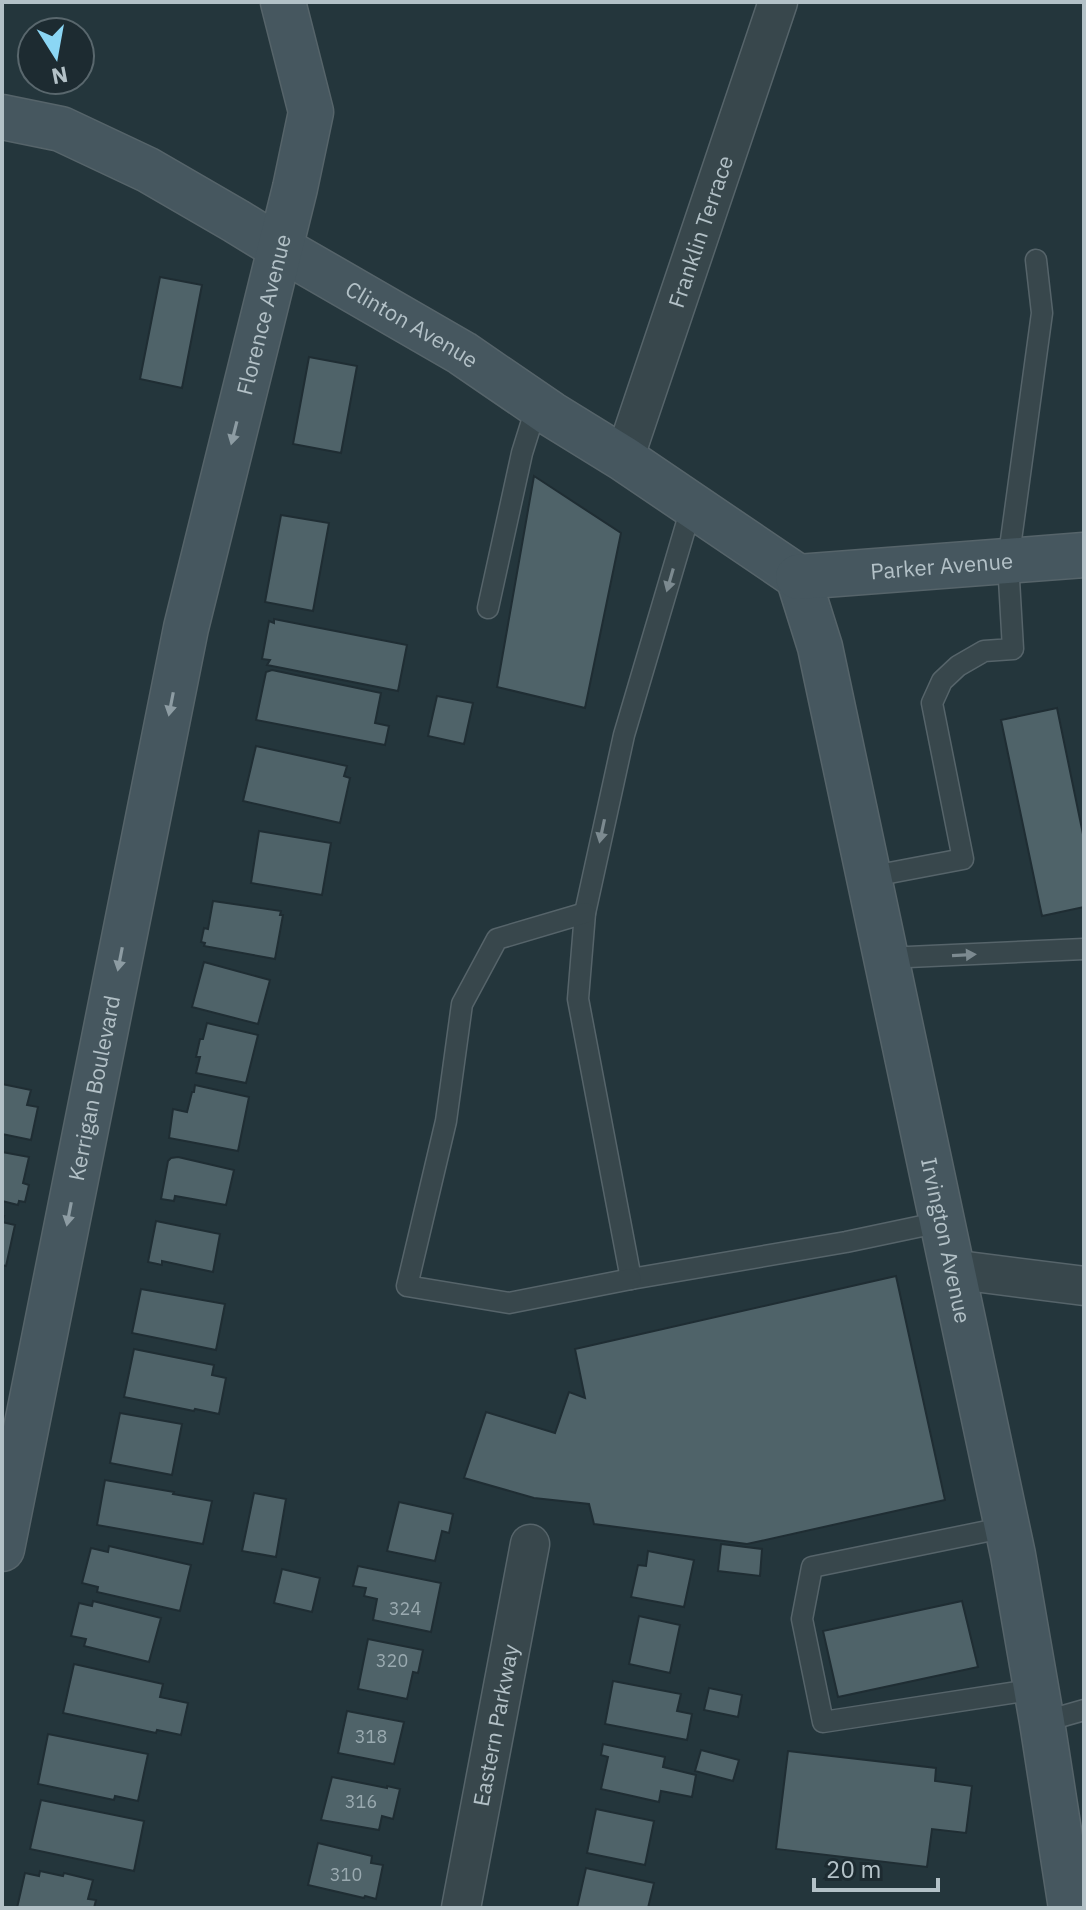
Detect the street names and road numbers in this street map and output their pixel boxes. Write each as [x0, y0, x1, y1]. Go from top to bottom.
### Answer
street label: Franklin Terrace [661, 151, 739, 311]
street label: Florence Avenue [229, 231, 297, 398]
street label: Clinton Avenue [340, 274, 484, 374]
street label: Parker Avenue [869, 546, 1014, 585]
street label: Kerrigan Boulevard [61, 993, 126, 1183]
street label: Irvington Avenue [915, 1155, 978, 1326]
street label: Eastern Parkway [466, 1642, 525, 1809]

